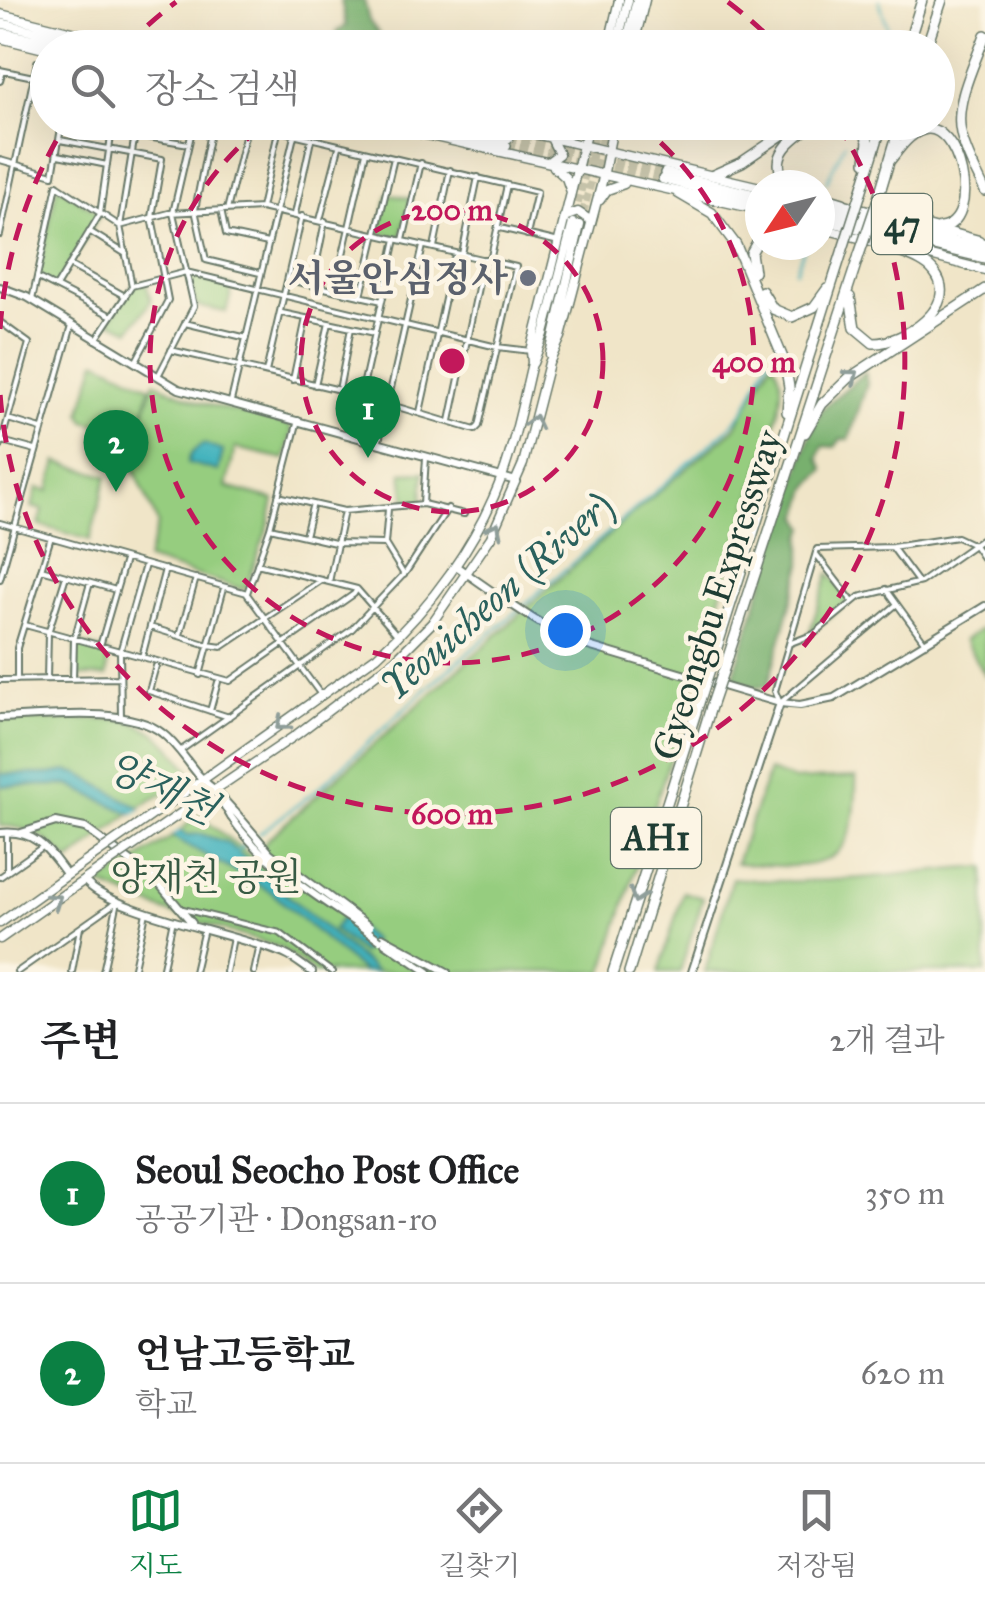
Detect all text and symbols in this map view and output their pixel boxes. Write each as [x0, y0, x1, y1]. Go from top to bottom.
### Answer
search box [30, 30, 955, 140]
icon: search [65, 58, 120, 113]
text: 장소 검색 [145, 66, 300, 112]
north arrow [745, 170, 835, 260]
text: 200 m [411, 192, 493, 228]
road number: 47 [872, 194, 932, 254]
place label: 서울안심정사 [288, 255, 508, 301]
marker: 서울안심정사 [517, 267, 539, 289]
centre of rings [434, 343, 470, 379]
text: 400 m [712, 344, 796, 380]
one-way arrow [841, 371, 859, 388]
pin: 1 [336, 376, 400, 458]
pin: 2 [84, 410, 148, 492]
one-way arrow [522, 414, 543, 431]
street label: Gyeongbu Expressway [642, 423, 792, 766]
water label: Yeouicheon (River) [370, 482, 624, 710]
one-way arrow [482, 521, 502, 539]
your location [540, 605, 591, 656]
one-way arrow [275, 712, 293, 730]
water label: 양재천 [99, 741, 227, 836]
text: 600 m [411, 796, 494, 832]
road number: AH1 [611, 808, 701, 868]
park label: 양재천 공원 [110, 854, 302, 900]
one-way arrow [629, 887, 649, 904]
one-way arrow [44, 894, 62, 912]
text: 주변 [40, 1015, 121, 1067]
text: 2개 결과 [830, 1021, 945, 1060]
text: Seoul Seocho Post Office [135, 1147, 519, 1193]
text: 1 [66, 1174, 79, 1213]
text: 350 m [865, 1174, 945, 1213]
text: 공공기관 · Dongsan-ro [135, 1200, 437, 1239]
text: 언남고등학교 [135, 1331, 355, 1377]
text: 2 [65, 1354, 80, 1393]
text: 620 m [860, 1354, 945, 1393]
text: 학교 [135, 1385, 197, 1424]
tab: 지도 [128, 1483, 183, 1583]
tab: 길찾기 [439, 1483, 520, 1583]
tab: 저장됨 [776, 1483, 857, 1583]

